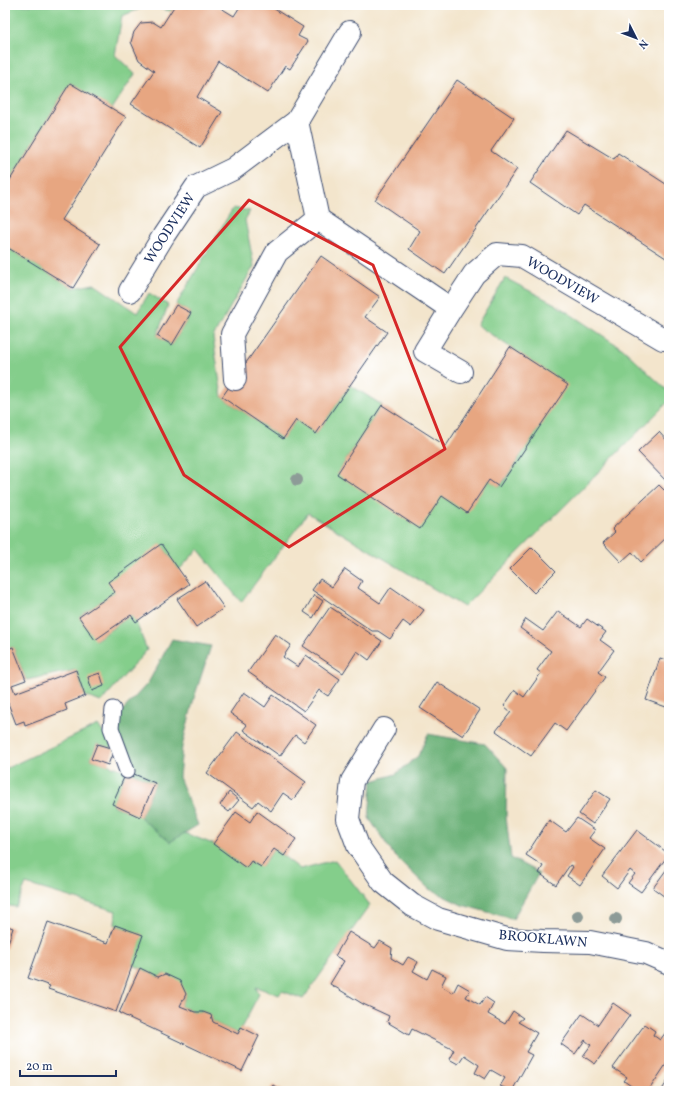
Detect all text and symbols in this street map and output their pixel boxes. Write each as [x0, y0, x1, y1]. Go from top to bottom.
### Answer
north arrow [616, 18, 656, 58]
text: N [634, 36, 651, 52]
street label: WOODVIEW [140, 190, 200, 268]
street label: WOODVIEW [522, 253, 602, 310]
street label: BROOKLAWN [498, 926, 588, 953]
scale bar [20, 1052, 116, 1078]
text: 20 m [26, 1059, 53, 1075]

